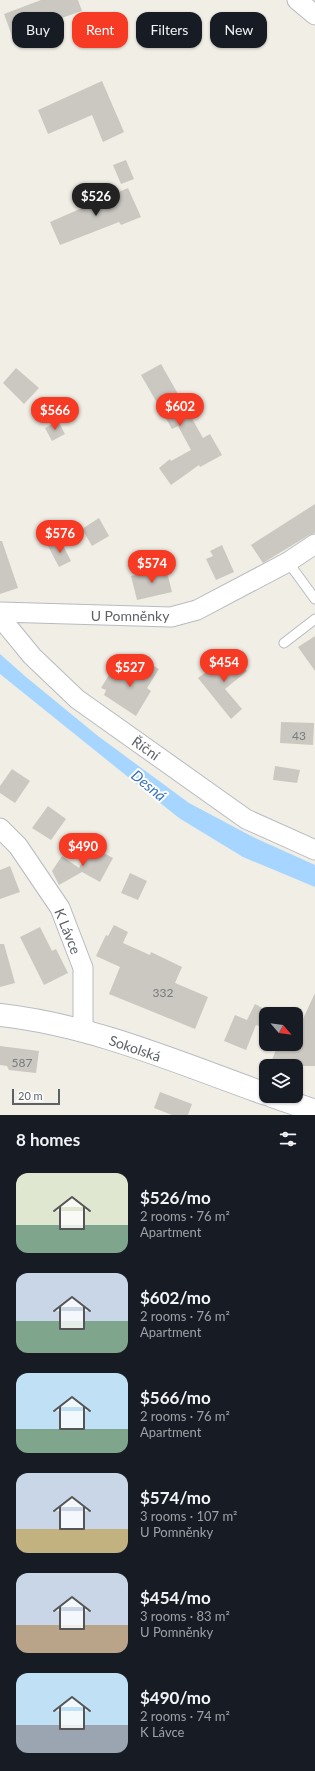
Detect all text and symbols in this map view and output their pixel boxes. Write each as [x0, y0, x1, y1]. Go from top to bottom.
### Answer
chip: Buy [12, 12, 64, 48]
chip: Rent [72, 12, 128, 48]
chip: Filters [136, 12, 202, 48]
chip: New [210, 12, 267, 48]
pin: $526 [72, 183, 120, 217]
text: $526 [81, 188, 111, 204]
pin: $602 [156, 393, 204, 427]
pin: $566 [31, 397, 79, 431]
text: $602 [165, 398, 195, 414]
text: $566 [40, 402, 70, 418]
pin: $576 [36, 520, 84, 554]
text: $576 [45, 525, 75, 541]
pin: $574 [128, 550, 176, 584]
text: $574 [137, 555, 167, 571]
street label: U Pomněnky [91, 607, 170, 624]
pin: $454 [200, 649, 248, 683]
pin: $527 [106, 654, 154, 688]
text: $454 [209, 654, 239, 670]
text: $527 [115, 659, 145, 675]
house number: 43 [292, 728, 306, 743]
street label: Říční [129, 732, 164, 764]
water label: Desná [128, 766, 170, 805]
pin: $490 [59, 833, 107, 867]
text: $490 [68, 838, 98, 854]
street label: K Lávce [51, 906, 85, 956]
house number: 332 [153, 985, 173, 1000]
north arrow [259, 1007, 303, 1051]
map controls [259, 1007, 303, 1103]
street label: Sokolská [107, 1031, 163, 1065]
house number: 587 [12, 1055, 32, 1070]
button: layers [259, 1059, 303, 1103]
scale bar [12, 1087, 60, 1106]
text: 20 m [18, 1089, 43, 1102]
icon: filters [277, 1128, 299, 1150]
text: 8 homes [16, 1129, 80, 1150]
text: $526/mo [140, 1187, 211, 1208]
icon: home [48, 1189, 96, 1237]
text: 2 rooms · 76 m² [140, 1208, 230, 1224]
text: Apartment [140, 1224, 201, 1240]
text: $602/mo [140, 1287, 211, 1308]
icon: home [48, 1289, 96, 1337]
text: 2 rooms · 76 m² [140, 1308, 230, 1324]
text: Apartment [140, 1324, 201, 1340]
text: $566/mo [140, 1387, 211, 1408]
icon: home [48, 1389, 96, 1437]
text: 2 rooms · 76 m² [140, 1408, 230, 1424]
text: Apartment [140, 1424, 201, 1440]
text: $574/mo [140, 1487, 211, 1508]
icon: home [48, 1489, 96, 1537]
text: 3 rooms · 107 m² [140, 1508, 237, 1524]
text: U Pomněnky [140, 1524, 213, 1540]
text: $454/mo [140, 1587, 211, 1608]
icon: home [48, 1589, 96, 1637]
text: 3 rooms · 83 m² [140, 1608, 230, 1624]
text: U Pomněnky [140, 1624, 213, 1640]
text: $490/mo [140, 1687, 211, 1708]
icon: home [48, 1689, 96, 1737]
text: 2 rooms · 74 m² [140, 1708, 230, 1724]
text: K Lávce [140, 1724, 184, 1740]

